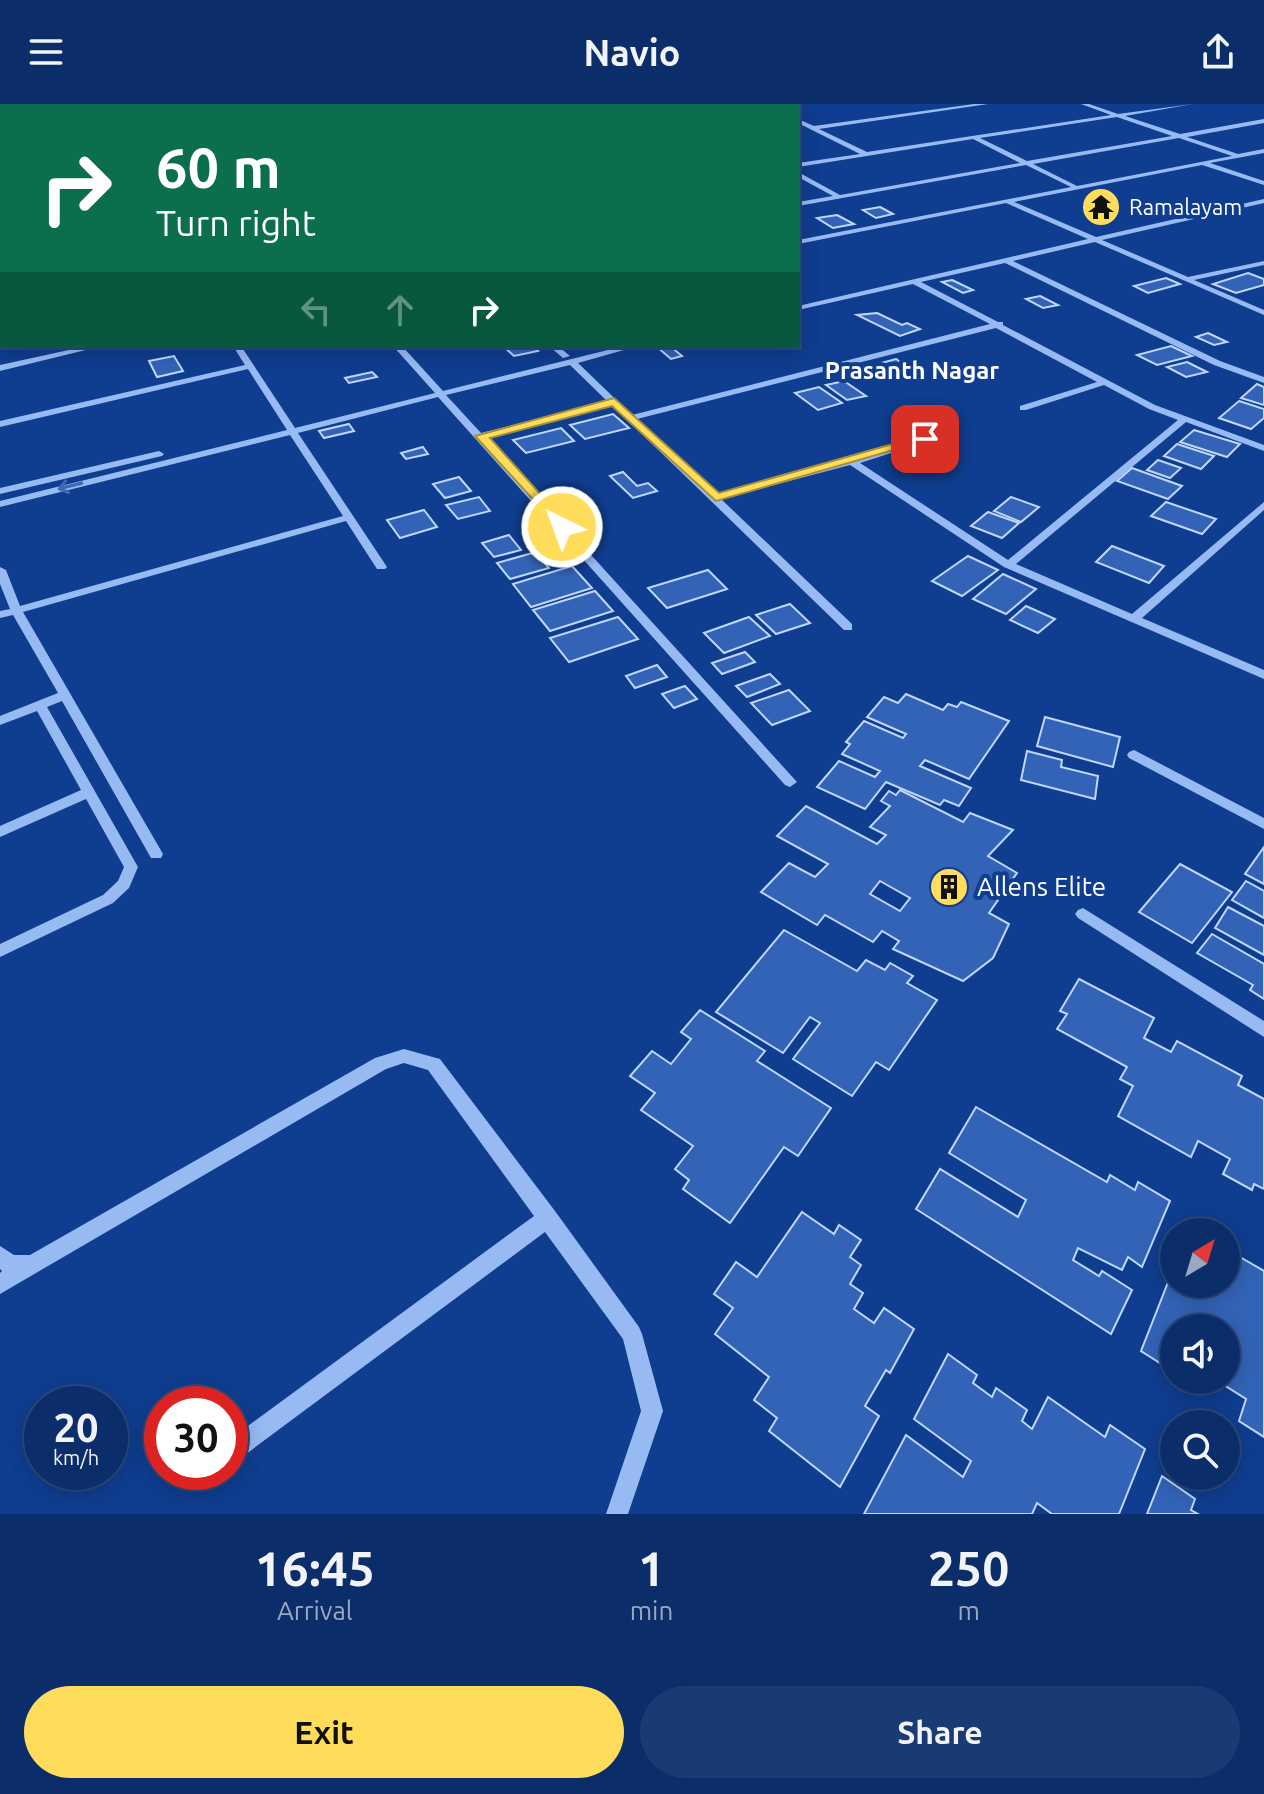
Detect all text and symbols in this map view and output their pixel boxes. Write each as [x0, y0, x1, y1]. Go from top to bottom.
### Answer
icon: menu [24, 30, 68, 74]
icon: share [1196, 30, 1240, 74]
text: Navio [584, 32, 680, 73]
icon: right [24, 136, 128, 240]
text: 60 m [156, 136, 281, 199]
temple icon: Ramalayam [1080, 186, 1122, 228]
place label: Ramalayam [1129, 194, 1242, 219]
text: Turn right [156, 202, 316, 243]
icon: left [294, 288, 338, 332]
icon: ahead [378, 288, 422, 332]
icon: right [462, 288, 506, 332]
district label: Prasanth Nagar [825, 357, 999, 384]
pin [891, 405, 959, 473]
icon: arrive [903, 417, 947, 461]
one-way arrow [57, 480, 83, 495]
position arrow [520, 485, 604, 569]
building icon: Allens Elite [928, 866, 970, 908]
place label: Allens Elite [977, 872, 1106, 901]
north arrow [1160, 1218, 1240, 1298]
map controls [1160, 1218, 1240, 1490]
button: sound [1160, 1314, 1240, 1394]
speed limit sign: 30 [144, 1386, 248, 1490]
text: 20 [53, 1405, 99, 1450]
button: search [1160, 1410, 1240, 1490]
text: km/h [53, 1446, 99, 1469]
text: 16:45 [255, 1541, 375, 1595]
text: 1 [638, 1541, 665, 1595]
text: 250 [928, 1541, 1009, 1595]
text: Arrival [277, 1596, 353, 1625]
text: min [630, 1596, 673, 1625]
text: m [957, 1596, 980, 1625]
button: Exit [24, 1686, 624, 1778]
button: Share [640, 1686, 1240, 1778]

